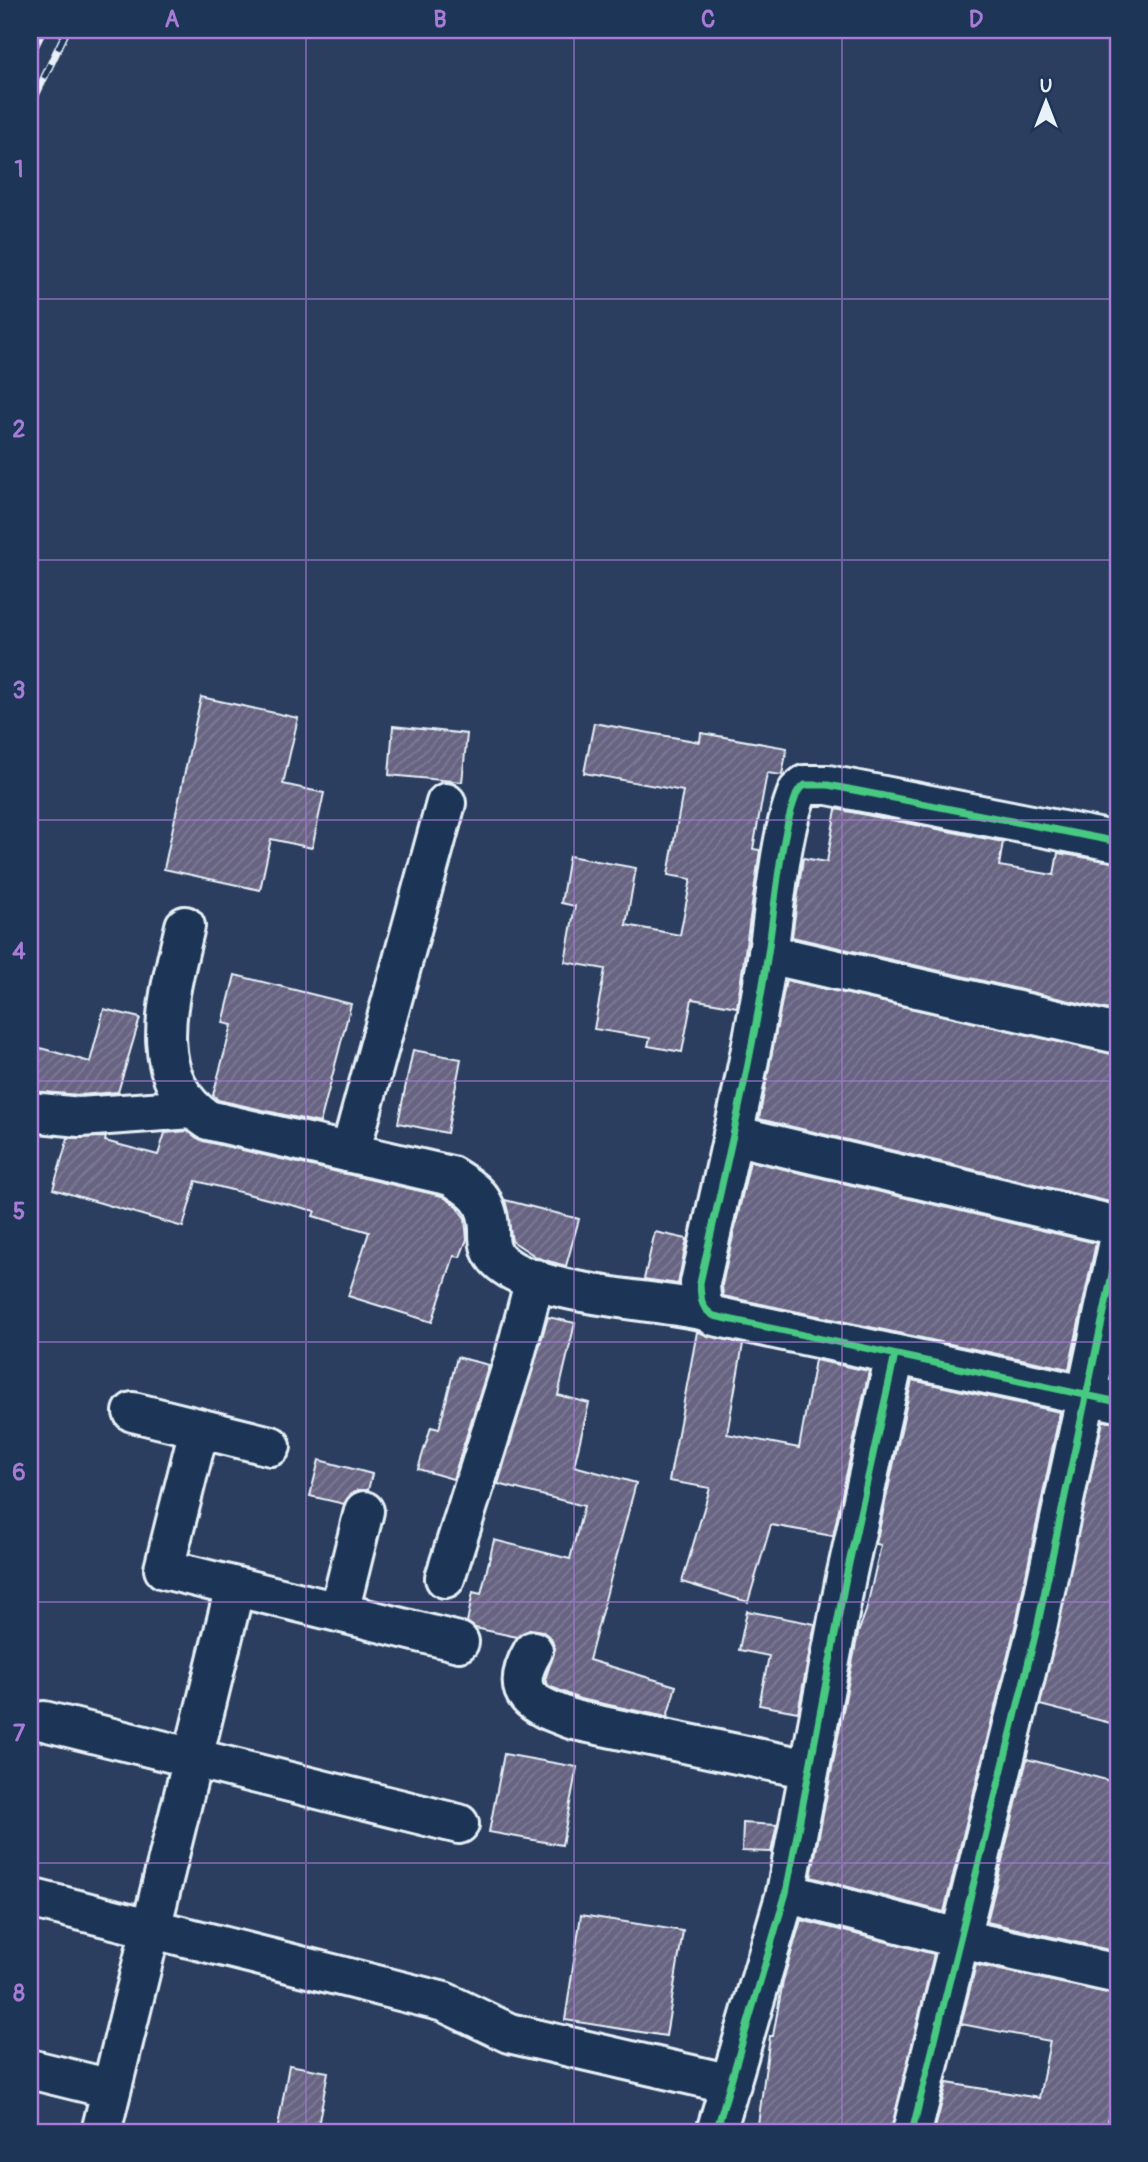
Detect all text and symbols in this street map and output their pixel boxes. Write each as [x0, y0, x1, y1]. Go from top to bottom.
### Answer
text: A [165, 5, 180, 34]
text: B [433, 5, 447, 34]
text: C [701, 5, 715, 34]
text: D [969, 5, 983, 34]
north arrow [1012, 66, 1082, 136]
text: U [1040, 74, 1052, 98]
text: 1 [15, 155, 24, 184]
text: 2 [13, 415, 26, 444]
text: 3 [13, 676, 25, 705]
text: 4 [12, 937, 26, 966]
text: 5 [13, 1197, 25, 1226]
text: 6 [12, 1458, 26, 1487]
text: 7 [13, 1719, 26, 1748]
text: 8 [13, 1979, 25, 2008]

